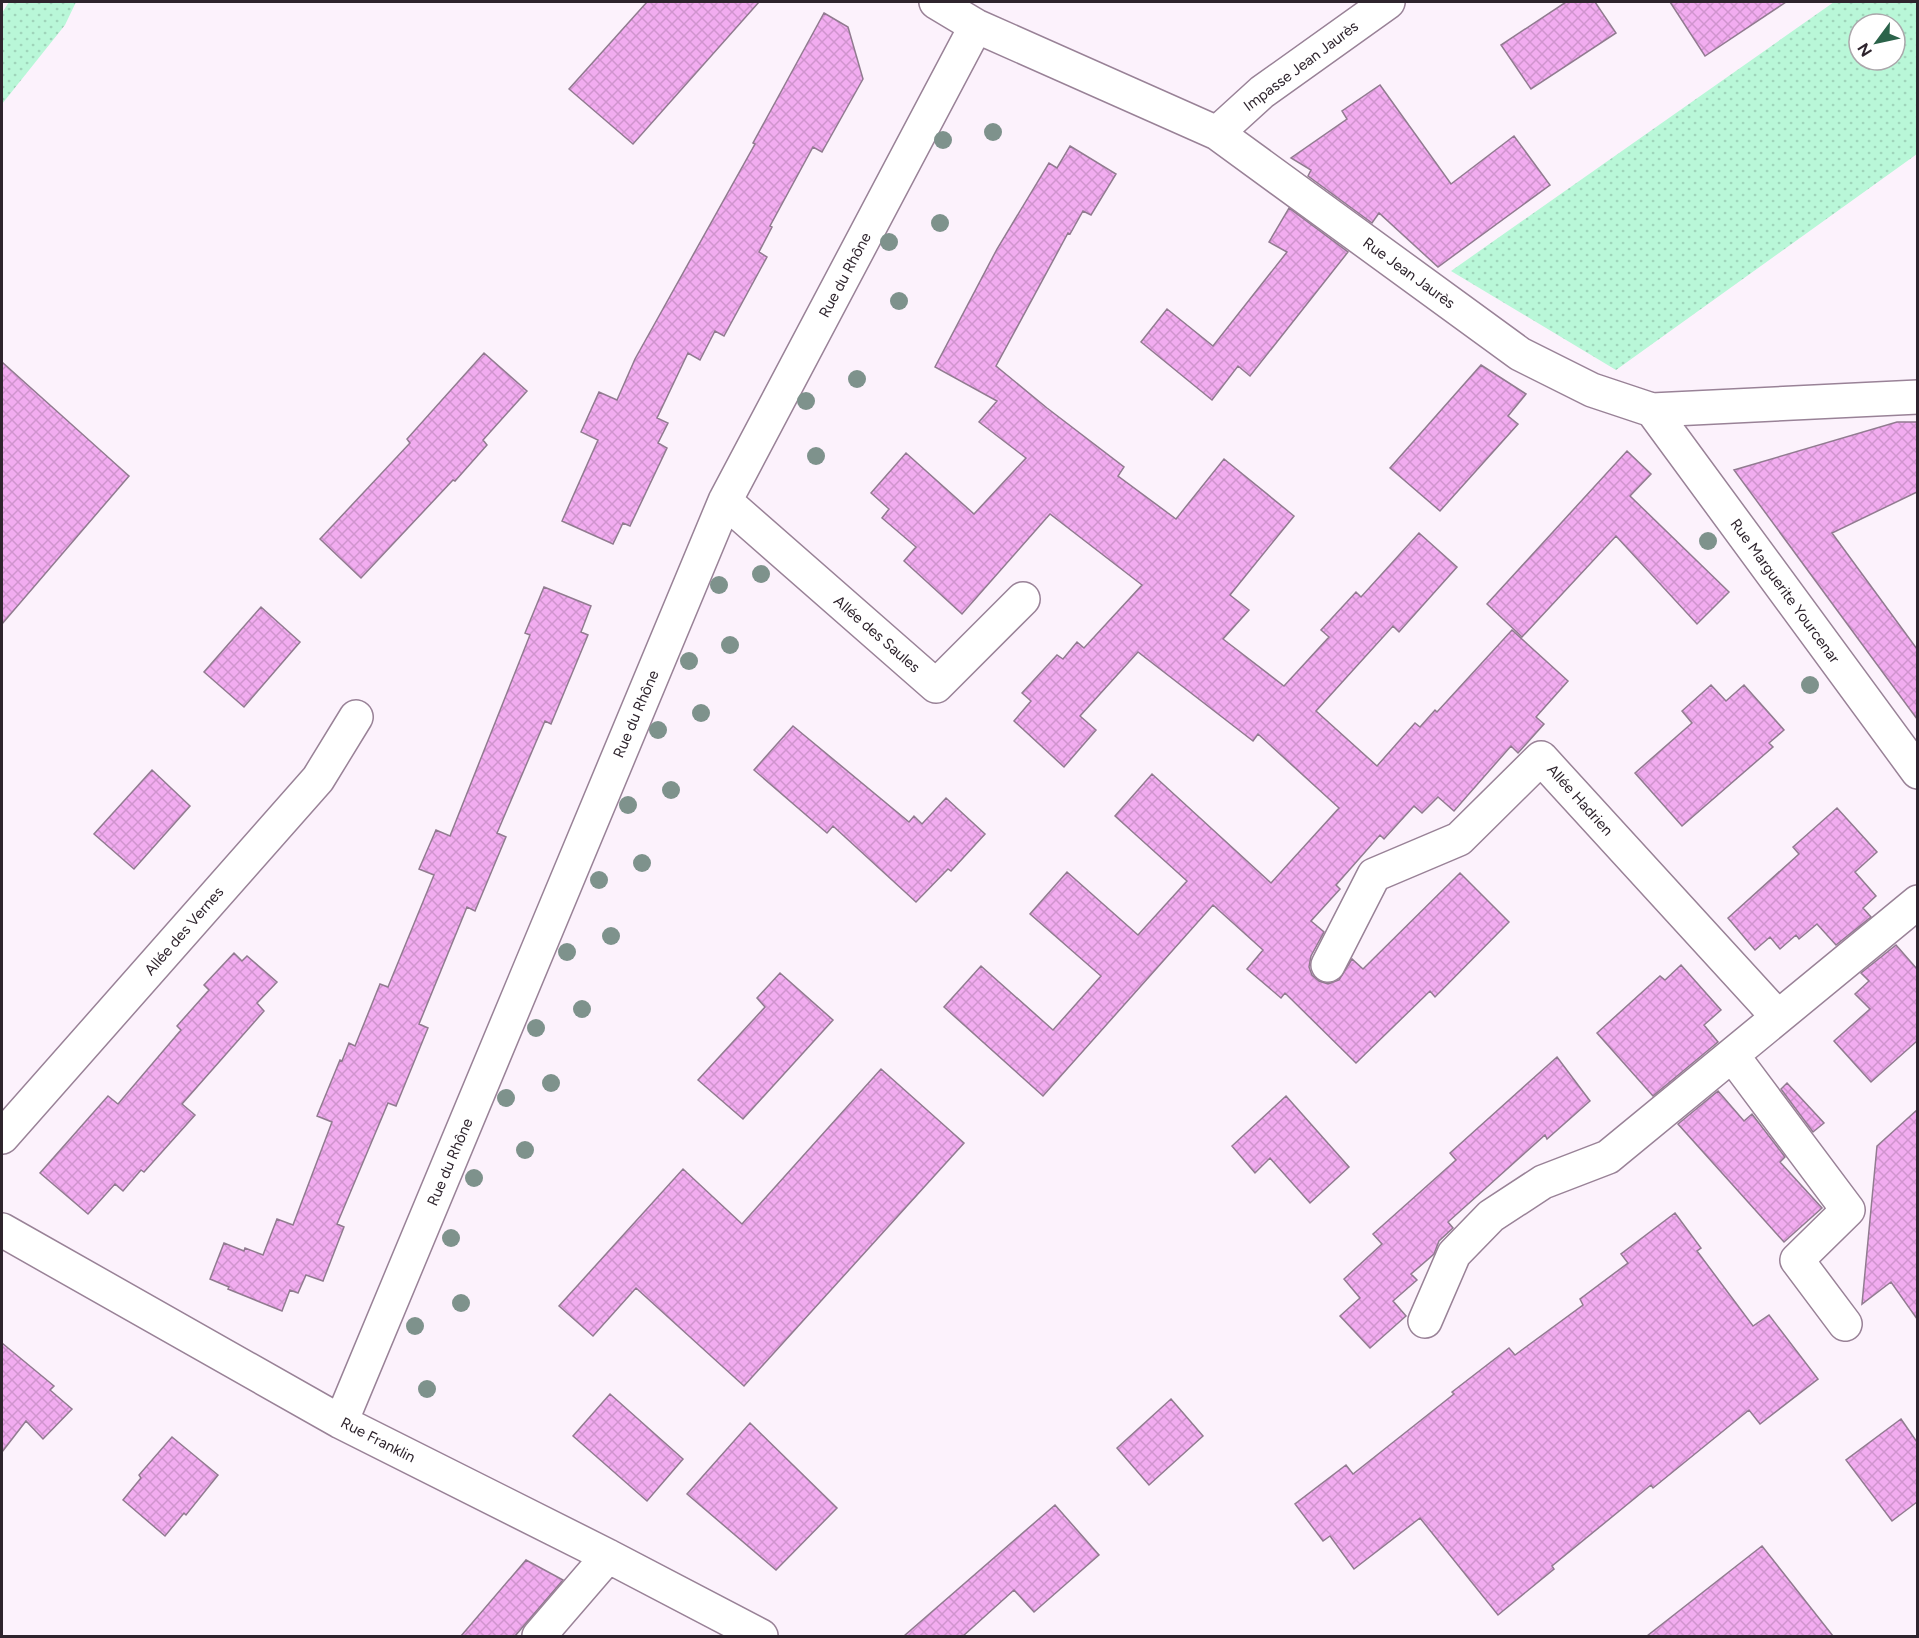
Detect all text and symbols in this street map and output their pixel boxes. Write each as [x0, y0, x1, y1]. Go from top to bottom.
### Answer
north arrow [1847, 12, 1907, 72]
street label: Impasse Jean Jaurès [1240, 17, 1362, 115]
text: N [1854, 40, 1876, 60]
street label: Rue du Rhône [815, 229, 875, 321]
street label: Rue Jean Jaurès [1359, 234, 1459, 312]
street label: Rue Marguerite Yourcenar [1727, 515, 1843, 667]
street label: Allée des Saules [830, 592, 924, 676]
street label: Rue du Rhône [609, 667, 663, 761]
street label: Allée Hadrien [1543, 761, 1617, 839]
street label: Allée des Vernes [141, 883, 227, 979]
street label: Rue du Rhône [423, 1115, 477, 1209]
street label: Rue Franklin [338, 1414, 418, 1466]

